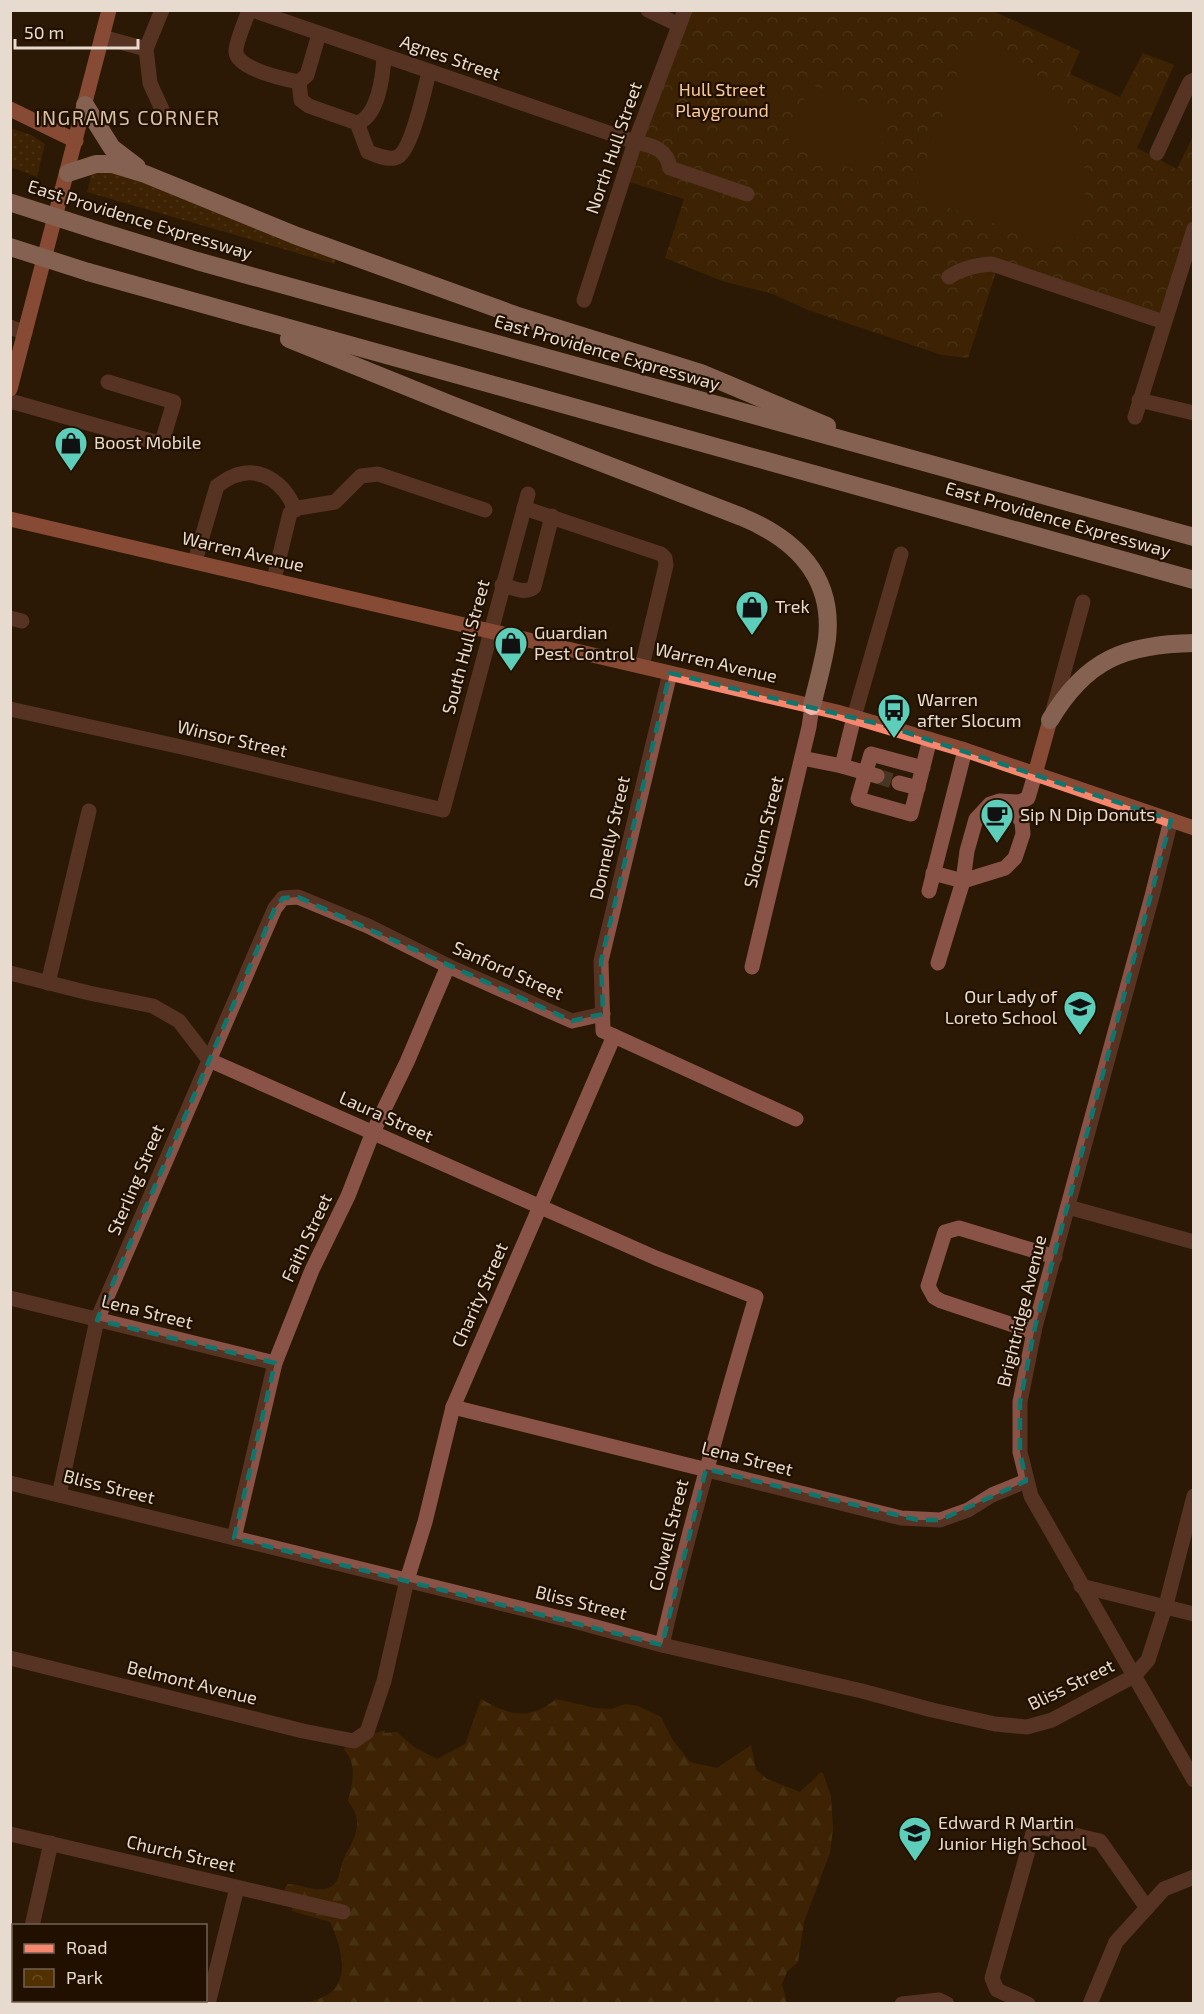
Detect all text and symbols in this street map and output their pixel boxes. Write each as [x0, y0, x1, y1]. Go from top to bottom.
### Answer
scale bar [15, 12, 138, 50]
text: 50 m [24, 21, 64, 43]
street label: Agnes Street [397, 30, 503, 85]
park label: Hull Street Playground [675, 78, 769, 121]
street label: North Hull Street [580, 79, 646, 217]
district label: INGRAMS CORNER [35, 105, 221, 129]
street label: East Providence Expressway [25, 174, 256, 264]
street label: East Providence Expressway [492, 309, 723, 395]
shop icon: Boost Mobile [53, 425, 89, 472]
place label: Boost Mobile [94, 431, 201, 453]
street label: East Providence Expressway [943, 476, 1174, 562]
street label: Warren Avenue [180, 526, 307, 576]
street label: South Hull Street [436, 577, 494, 716]
shop icon: Trek [734, 589, 770, 636]
place label: Trek [775, 595, 810, 617]
place label: Guardian Pest Control [534, 621, 635, 664]
shop icon: Guardian Pest Control [493, 625, 529, 672]
street label: Warren Avenue [653, 637, 780, 687]
place label: Warren after Slocum [917, 688, 1022, 731]
bus stop icon: Warren after Slocum [876, 692, 912, 739]
street label: Winsor Street [175, 715, 290, 761]
street label: Slocum Street [739, 773, 788, 890]
street label: Donnelly Street [584, 774, 634, 902]
cafe icon: Sip N Dip Donuts [979, 797, 1015, 844]
place label: Sip N Dip Donuts [1020, 803, 1156, 825]
street label: Sanford Street [450, 936, 567, 1004]
place label: Our Lady of Loreto School [945, 985, 1058, 1028]
school or university icon: Our Lady of Loreto School [1062, 989, 1098, 1036]
street label: Laura Street [336, 1086, 437, 1147]
street label: Sterling Street [102, 1121, 168, 1238]
street label: Faith Street [276, 1190, 336, 1285]
street label: Brightridge Avenue [992, 1233, 1051, 1389]
street label: Charity Street [446, 1239, 512, 1350]
street label: Lena Street [99, 1289, 195, 1333]
street label: Lena Street [699, 1436, 795, 1480]
street label: Bliss Street [61, 1464, 157, 1508]
street label: Colwell Street [644, 1477, 693, 1593]
street label: Bliss Street [533, 1580, 629, 1624]
street label: Bliss Street [1024, 1654, 1117, 1714]
street label: Belmont Avenue [125, 1655, 260, 1709]
place label: Edward R Martin Junior High School [938, 1811, 1087, 1854]
school or university icon: Edward R Martin Junior High School [897, 1815, 933, 1862]
street label: Church Street [125, 1830, 238, 1876]
legend [12, 1924, 207, 2002]
text: Road [66, 1936, 107, 1958]
text: Park [66, 1966, 103, 1988]

